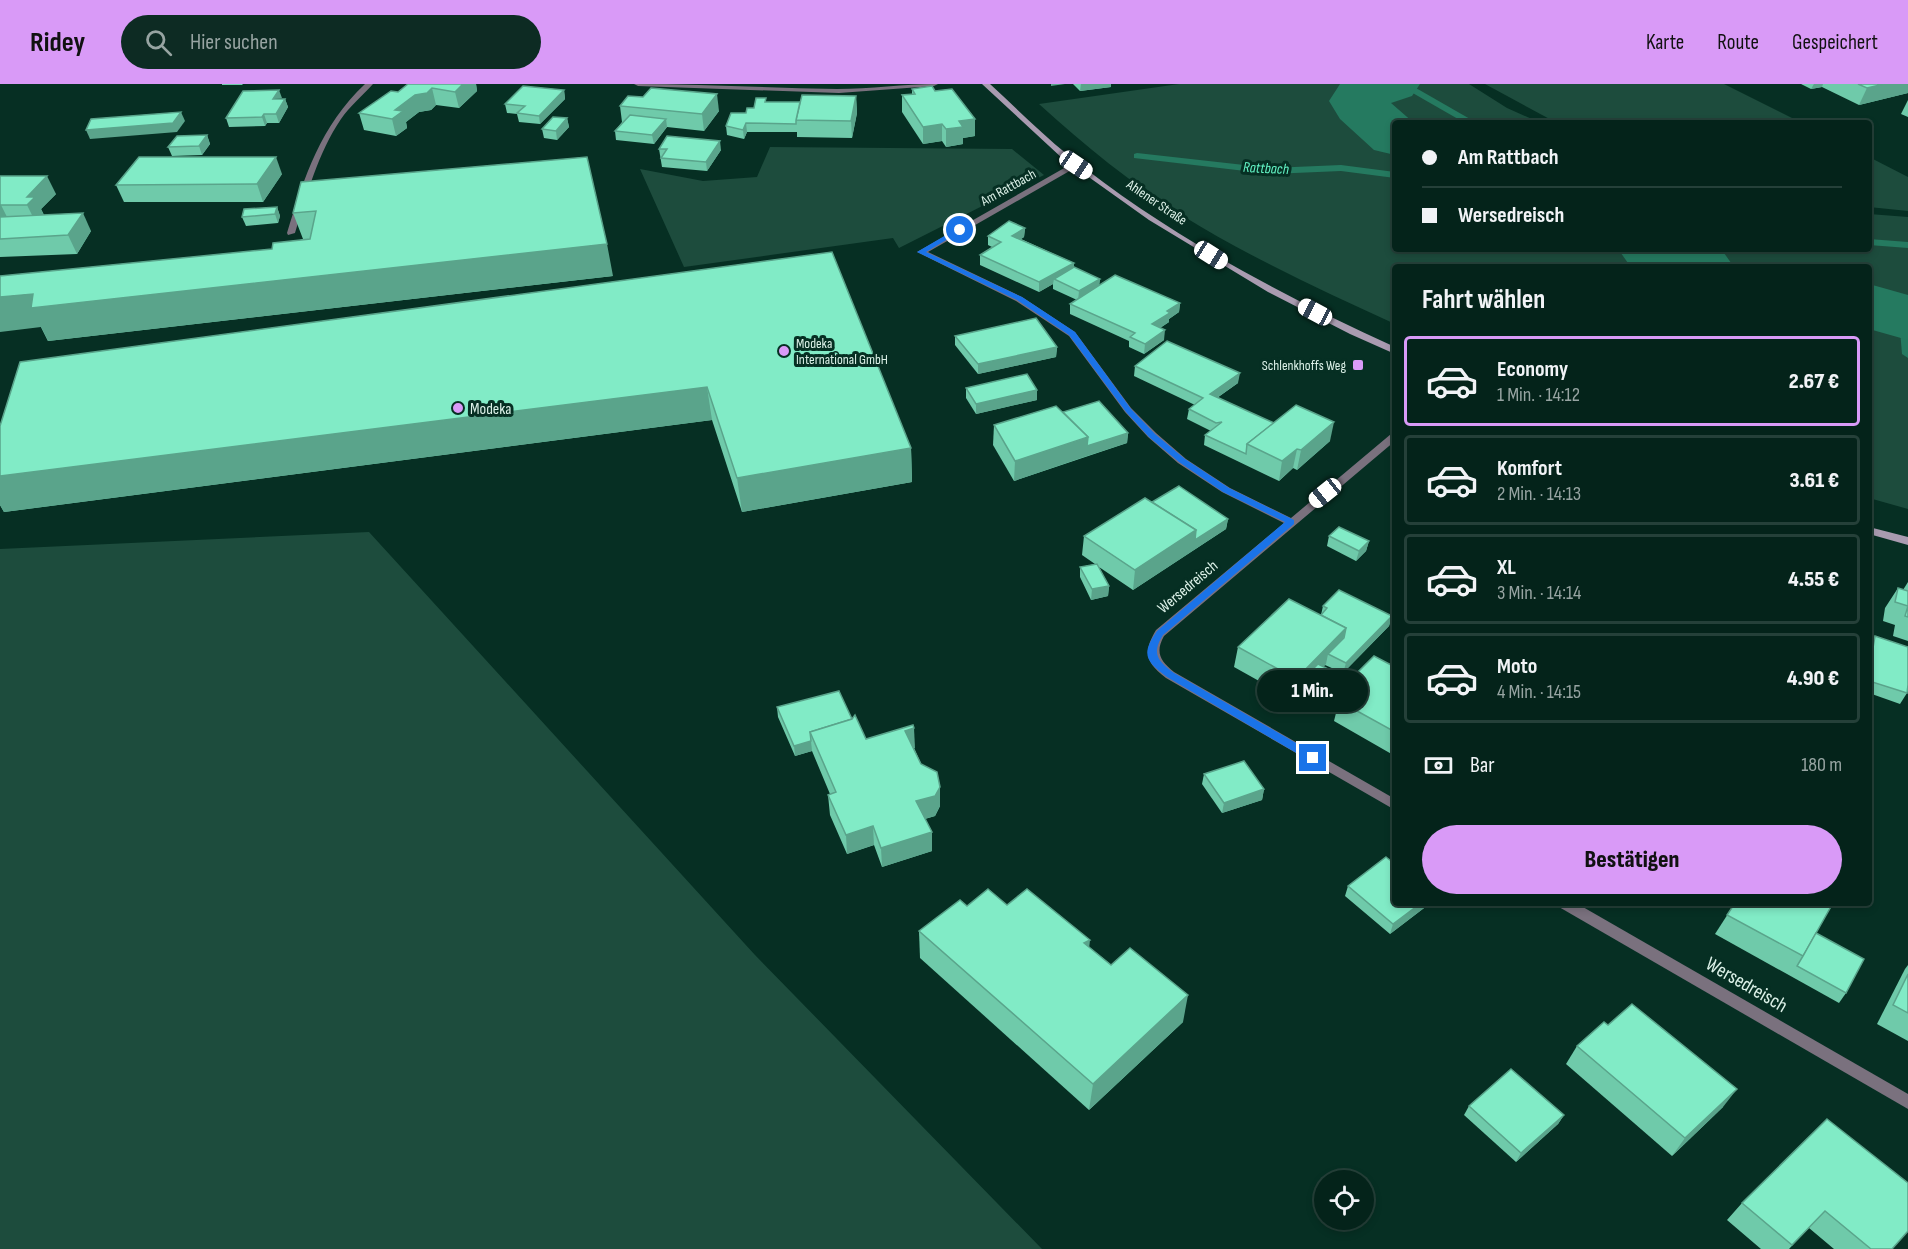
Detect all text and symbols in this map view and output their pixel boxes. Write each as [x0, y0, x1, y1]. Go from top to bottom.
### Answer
search box [121, 15, 541, 69]
text: Ridey [30, 26, 85, 59]
icon: search [142, 26, 175, 59]
text: Hier suchen [190, 29, 278, 56]
text: Karte [1646, 30, 1684, 55]
text: Route [1717, 30, 1759, 55]
text: Gespeichert [1792, 30, 1878, 55]
text: Am Rattbach [1458, 144, 1558, 171]
car [1056, 147, 1096, 183]
water label: Rattbach [1243, 158, 1289, 179]
street label: Am Rattbach [977, 165, 1039, 210]
street label: Ahlener Straße [1122, 175, 1190, 229]
text: Wersedreisch [1458, 202, 1564, 229]
route start [946, 216, 973, 243]
car [1191, 238, 1231, 272]
text: Fahrt wählen [1422, 284, 1545, 316]
car [1295, 296, 1335, 328]
place label: Modeka International GmbH [796, 335, 888, 368]
marker: Modeka International GmbH [777, 344, 791, 358]
icon: car [1425, 354, 1479, 408]
text: Economy [1497, 356, 1568, 383]
place label: Schlenkhoffs Weg [1262, 357, 1346, 374]
marker: Schlenkhoffs Weg [1351, 358, 1365, 372]
text: 2.67 € [1789, 368, 1839, 395]
text: 1 Min. · 14:12 [1497, 383, 1580, 407]
place label: Modeka [470, 400, 512, 419]
marker: Modeka [451, 401, 465, 415]
icon: car [1425, 453, 1479, 507]
text: Komfort [1497, 455, 1562, 482]
text: 3.61 € [1789, 467, 1839, 494]
car [1305, 475, 1345, 511]
text: 2 Min. · 14:13 [1497, 482, 1581, 506]
icon: car [1425, 552, 1479, 606]
text: XL [1497, 554, 1516, 581]
street label: Wersedreisch [1154, 557, 1222, 618]
text: 4.55 € [1788, 566, 1839, 593]
text: 3 Min. · 14:14 [1497, 581, 1581, 605]
icon: car [1425, 651, 1479, 705]
text: Moto [1497, 653, 1537, 680]
text: 4.90 € [1787, 665, 1839, 692]
callout: 1 Min. [1258, 671, 1368, 713]
text: 1 Min. [1291, 679, 1334, 703]
text: 4 Min. · 14:15 [1497, 680, 1581, 704]
route end [1299, 744, 1326, 771]
icon: cash [1422, 749, 1455, 782]
text: Bar [1470, 752, 1495, 779]
text: 180 m [1801, 753, 1842, 777]
button: Bestätigen [1422, 825, 1842, 894]
street label: Wersedreisch [1701, 952, 1792, 1018]
map controls [1314, 1170, 1374, 1230]
button: locate [1314, 1170, 1374, 1230]

